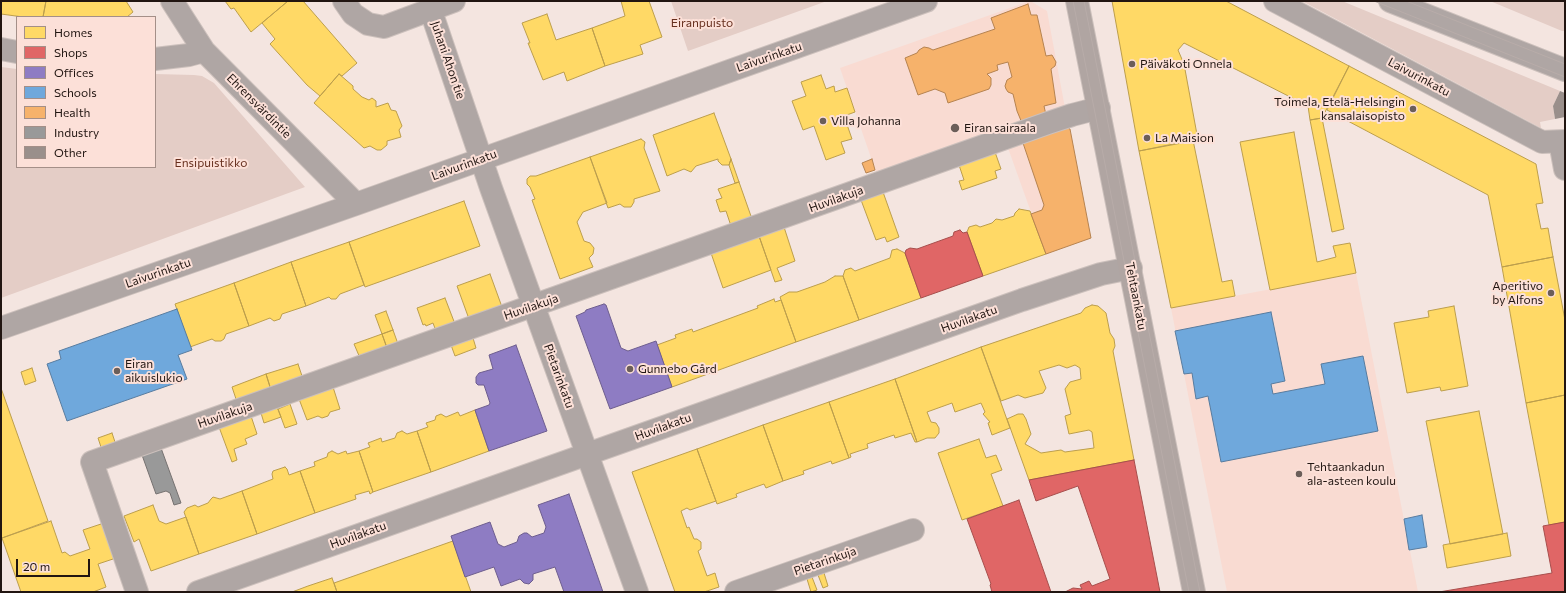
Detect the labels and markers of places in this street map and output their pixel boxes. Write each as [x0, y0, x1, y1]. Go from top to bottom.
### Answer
place label: Päiväkoti Onnela [1140, 57, 1232, 71]
marker: Päiväkoti Onnela [1127, 59, 1137, 69]
place label: Toimela, Etelä-Helsingin kansalaisopisto [1274, 95, 1405, 123]
marker: Toimela, Etelä-Helsingin kansalaisopisto [1408, 104, 1418, 114]
place label: Villa Johanna [831, 114, 901, 128]
marker: Villa Johanna [818, 116, 828, 126]
place label: Eiran sairaala [964, 121, 1036, 135]
marker: Eiran sairaala [949, 122, 961, 134]
place label: La Maision [1155, 131, 1214, 145]
marker: La Maision [1142, 133, 1152, 143]
place label: Aperitivo by Alfons [1492, 279, 1543, 307]
marker: Aperitivo by Alfons [1546, 288, 1556, 298]
place label: Eiran aikuislukio [125, 357, 183, 385]
place label: Gunnebo Gård [638, 362, 717, 376]
marker: Gunnebo Gård [625, 364, 635, 374]
marker: Eiran aikuislukio [112, 366, 122, 376]
place label: Tehtaankadun ala-asteen koulu [1307, 460, 1396, 488]
marker: Tehtaankadun ala-asteen koulu [1294, 469, 1304, 479]

